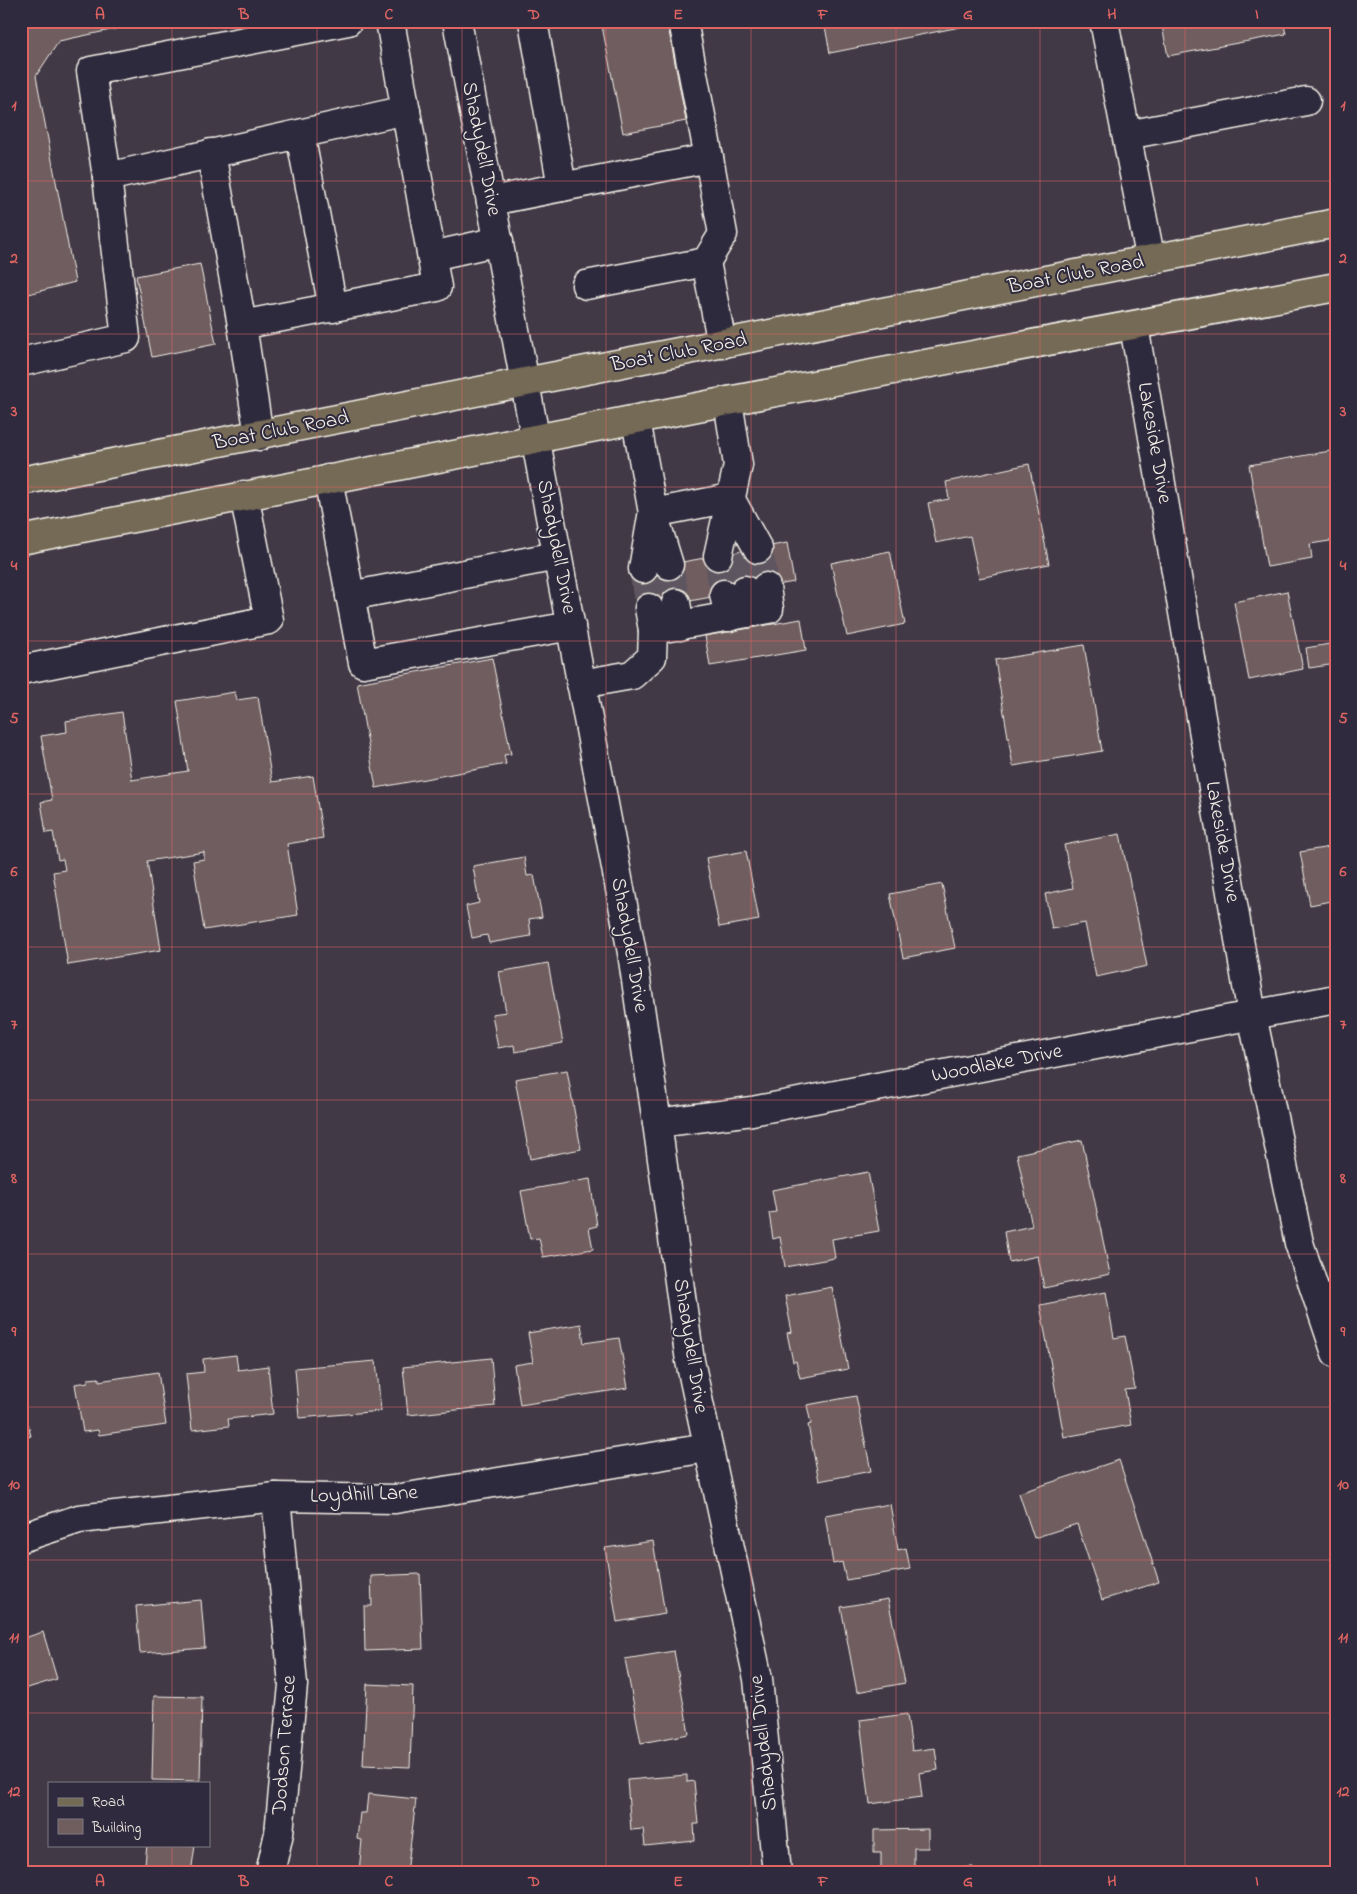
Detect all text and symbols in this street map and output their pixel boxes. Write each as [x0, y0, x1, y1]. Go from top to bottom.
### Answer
text: A [95, 3, 105, 27]
text: B [238, 3, 250, 27]
text: C [385, 3, 394, 27]
text: D [527, 3, 540, 27]
text: E [673, 3, 683, 27]
text: F [817, 3, 829, 27]
text: G [963, 3, 973, 27]
text: H [1107, 3, 1117, 27]
text: I [1255, 3, 1259, 27]
street label: Shadydell Drive [451, 79, 509, 220]
text: 1 [11, 94, 17, 118]
text: 1 [1340, 94, 1346, 118]
text: 2 [9, 247, 18, 271]
street label: Boat Club Road [1005, 247, 1147, 303]
text: 2 [1338, 247, 1347, 271]
street label: Boat Club Road [608, 325, 750, 381]
street label: Lakeside Drive [1129, 380, 1180, 506]
text: 3 [10, 400, 18, 424]
text: 3 [1339, 400, 1347, 424]
street label: Boat Club Road [210, 403, 352, 459]
street label: Shadydell Drive [526, 477, 584, 618]
text: 4 [10, 554, 18, 578]
text: 4 [1339, 554, 1347, 578]
text: 5 [9, 707, 19, 731]
text: 5 [1338, 707, 1348, 731]
street label: Lakeside Drive [1197, 779, 1248, 905]
text: 6 [9, 860, 18, 884]
text: 6 [1338, 860, 1347, 884]
street label: Shadydell Drive [600, 875, 656, 1016]
text: 7 [11, 1013, 18, 1037]
text: 7 [1340, 1013, 1347, 1037]
street label: Woodlake Drive [929, 1037, 1065, 1091]
text: 8 [10, 1167, 17, 1191]
text: 8 [1339, 1167, 1346, 1191]
street label: Shadydell Drive [663, 1276, 716, 1417]
text: 9 [11, 1320, 17, 1344]
text: 9 [1340, 1320, 1346, 1344]
text: 10 [8, 1473, 20, 1497]
text: 10 [1337, 1473, 1349, 1497]
street label: Loydhill Lane [310, 1478, 419, 1514]
text: 11 [9, 1626, 20, 1650]
text: 11 [1338, 1626, 1349, 1650]
street label: Shadydell Drive [742, 1673, 788, 1812]
street label: Dodson Terrace [265, 1674, 305, 1817]
text: 12 [7, 1780, 21, 1804]
text: 12 [1336, 1780, 1350, 1804]
legend [48, 1782, 210, 1846]
text: Road [92, 1791, 125, 1813]
text: Building [91, 1817, 141, 1840]
text: A [95, 1870, 105, 1894]
text: B [238, 1870, 250, 1894]
text: C [385, 1870, 394, 1894]
text: D [527, 1870, 540, 1894]
text: E [673, 1870, 683, 1894]
text: F [817, 1870, 829, 1894]
text: G [963, 1870, 973, 1894]
text: H [1107, 1870, 1117, 1894]
text: I [1255, 1870, 1259, 1894]

